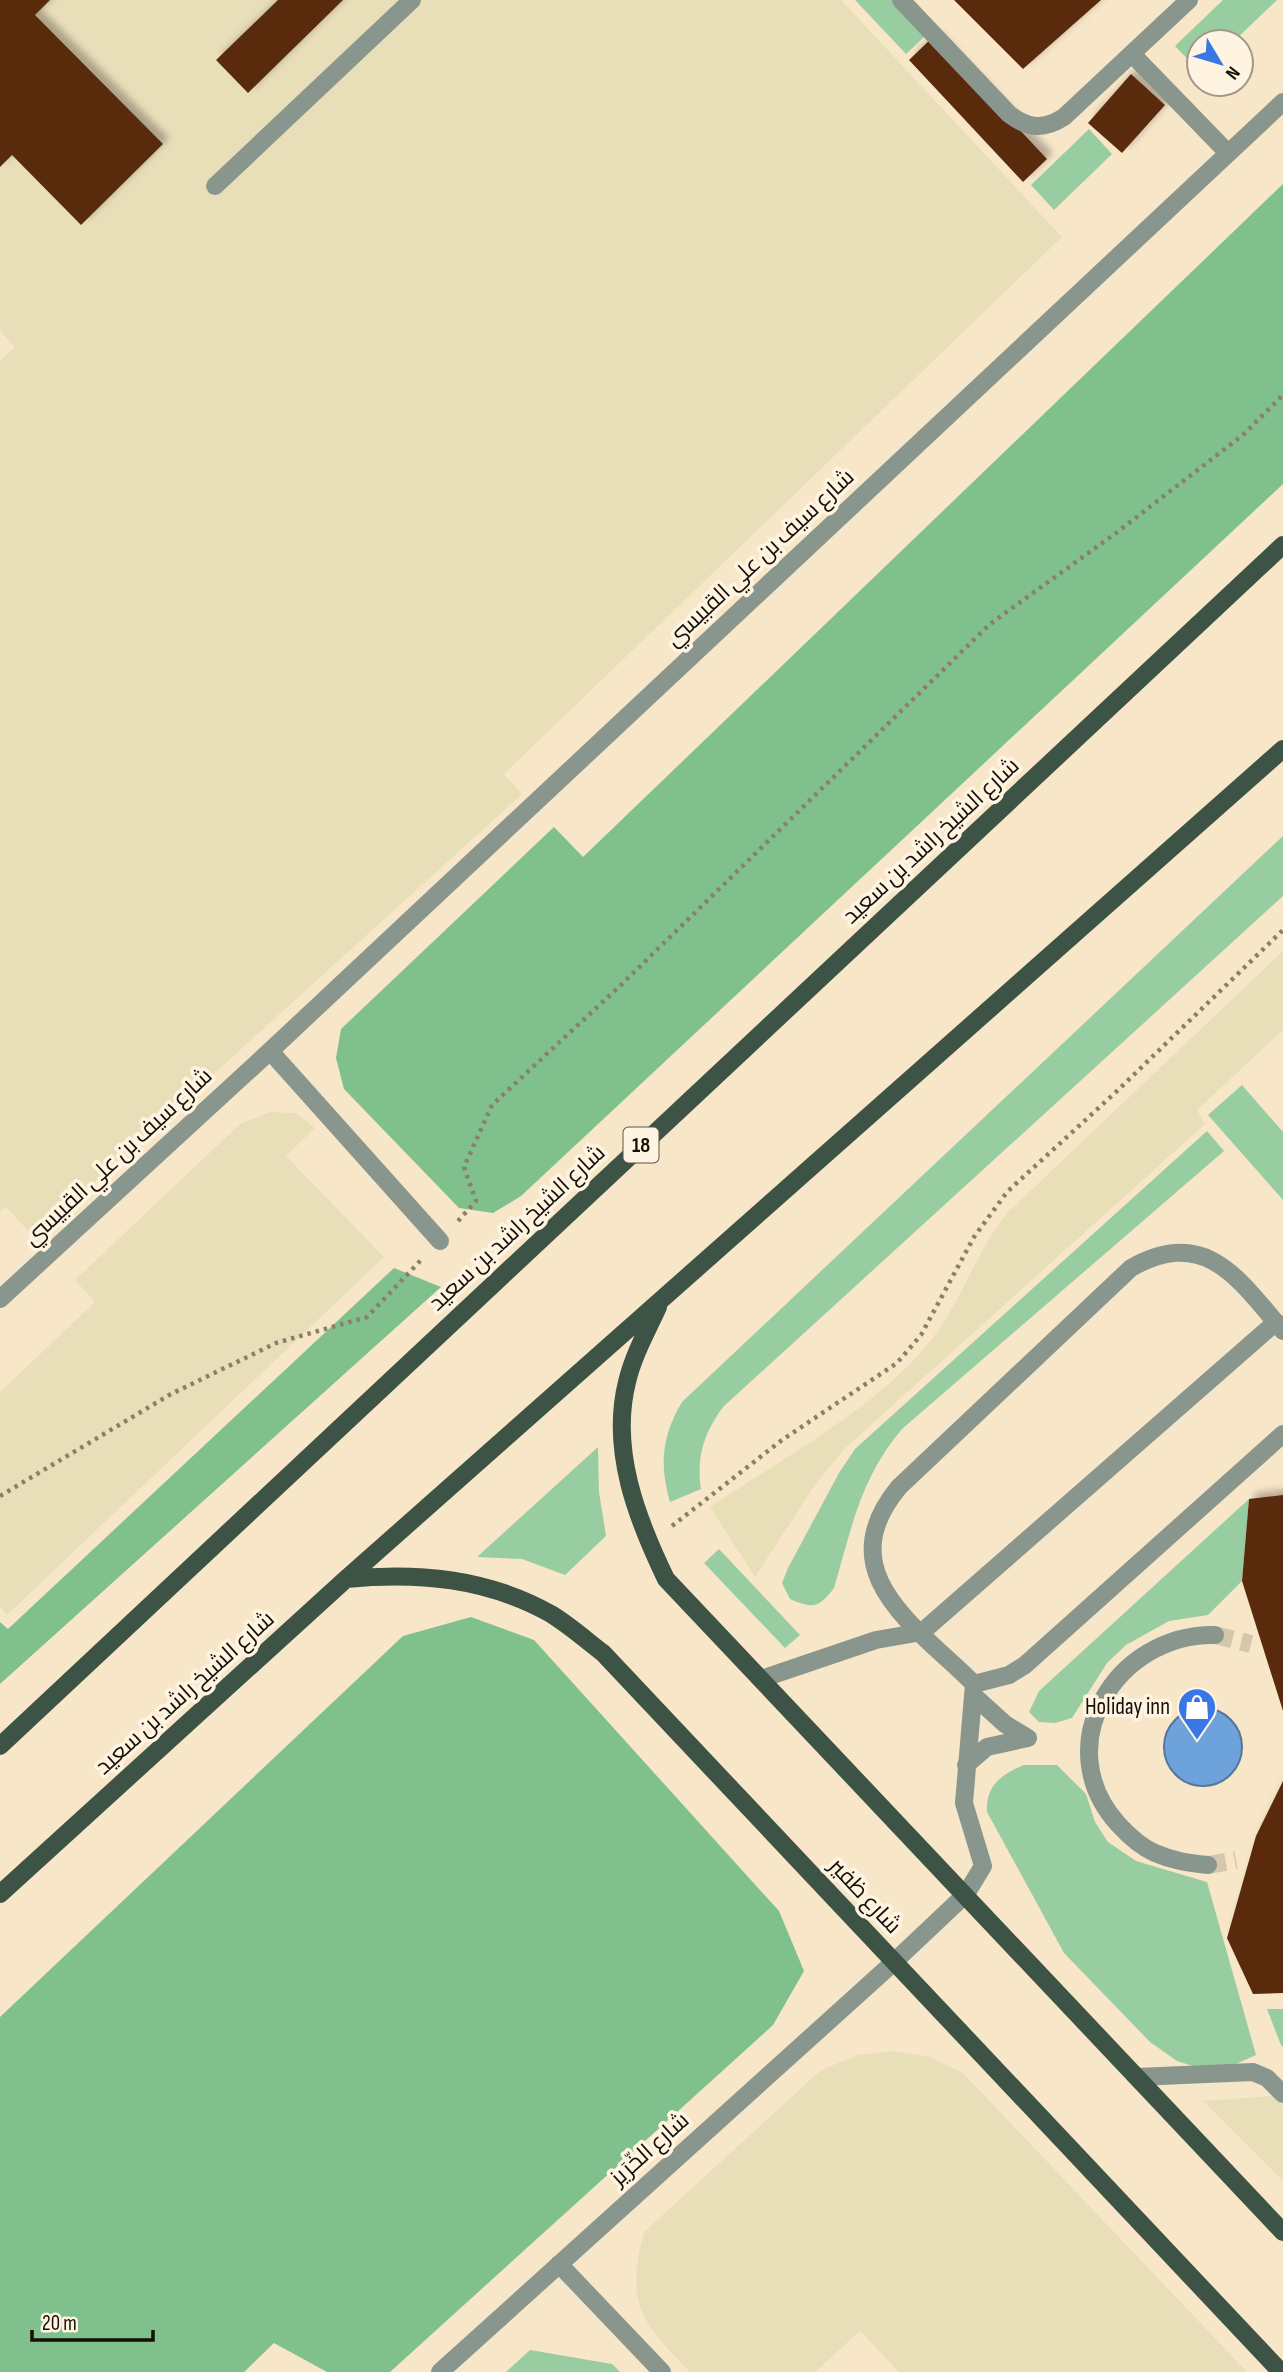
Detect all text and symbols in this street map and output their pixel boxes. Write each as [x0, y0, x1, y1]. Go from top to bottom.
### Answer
north arrow [1185, 28, 1255, 98]
text: N [1220, 61, 1244, 84]
street label: شارع سيف بن علي القبيسي [660, 463, 862, 655]
street label: شارع الشيخ راشد بن سعيد [837, 752, 1026, 931]
street label: شارع سيف بن علي القبيسي [18, 1062, 220, 1254]
road number: 18 [624, 1128, 658, 1162]
street label: شارع الشيخ راشد بن سعيد [423, 1139, 612, 1318]
street label: شارع الشيخ راشد بن سعيد [90, 1605, 281, 1781]
shop icon: Holiday inn [1176, 1686, 1218, 1741]
place label: Holiday inn [1085, 1693, 1170, 1721]
street label: شارع ظفير [821, 1851, 907, 1940]
street label: شارع الخّرَيز [603, 2106, 696, 2194]
scale bar [32, 2298, 152, 2342]
text: 20 m [42, 2311, 77, 2336]

